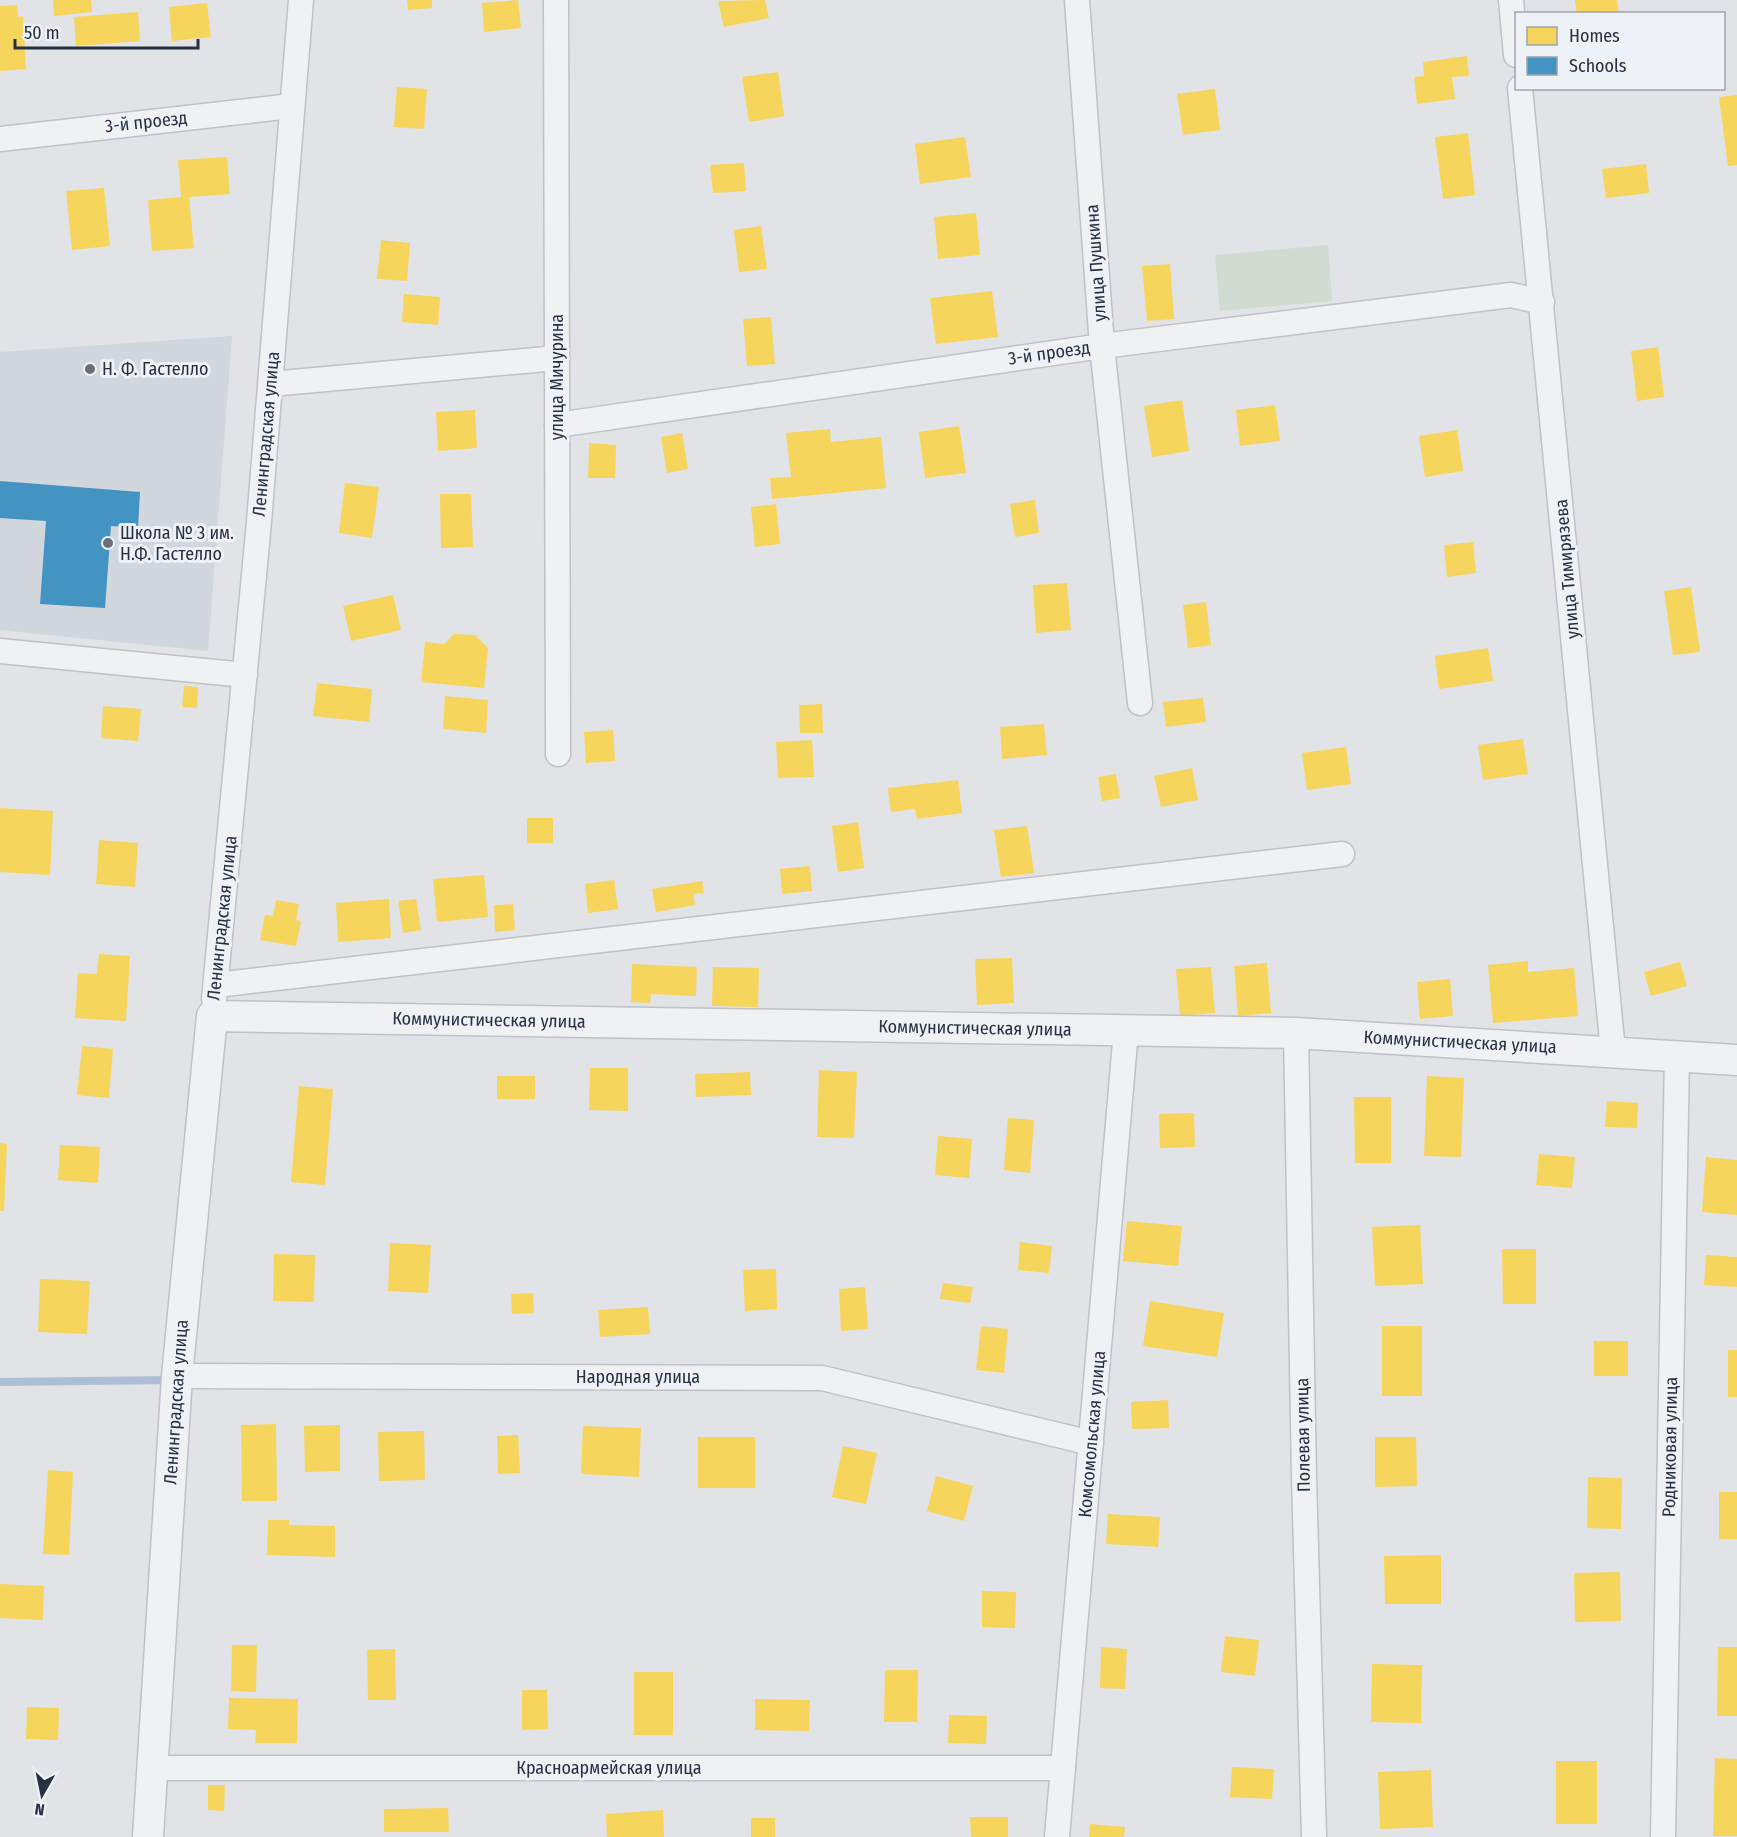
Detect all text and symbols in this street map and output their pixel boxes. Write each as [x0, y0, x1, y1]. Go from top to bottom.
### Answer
scale bar [15, 12, 198, 50]
legend [1515, 12, 1725, 90]
text: 50 m [24, 22, 60, 44]
text: Homes [1569, 25, 1620, 47]
text: Schools [1569, 55, 1627, 77]
street label: 3-й проезд [104, 107, 188, 137]
street label: улица Пушкина [1081, 203, 1111, 322]
street label: улица Мичурина [546, 314, 568, 440]
street label: 3-й проезд [1007, 336, 1091, 370]
street label: Ленинградская улица [248, 350, 284, 517]
place label: Н. Ф. Гастелло [102, 358, 208, 380]
marker: Н. Ф. Гастелло [83, 362, 97, 376]
street label: улица Тимирязева [1550, 498, 1584, 640]
place label: Школа № 3 им. Н.Ф. Гастелло [120, 522, 234, 565]
marker: Школа № 3 им. Н.Ф. Гастелло [101, 536, 115, 550]
street label: Ленинградская улица [202, 834, 242, 1001]
street label: Коммунистическая улица [392, 1007, 586, 1033]
street label: Коммунистическая улица [878, 1015, 1072, 1041]
street label: Коммунистическая улица [1363, 1026, 1557, 1058]
street label: Ленинградская улица [159, 1319, 193, 1485]
street label: Комсомольская улица [1074, 1350, 1110, 1518]
street label: Народная улица [576, 1366, 700, 1388]
street label: Родниковая улица [1658, 1377, 1682, 1517]
street label: Полевая улица [1291, 1378, 1315, 1492]
street label: Красноармейская улица [516, 1757, 702, 1779]
north arrow [12, 1765, 72, 1825]
text: N [34, 1799, 46, 1819]

